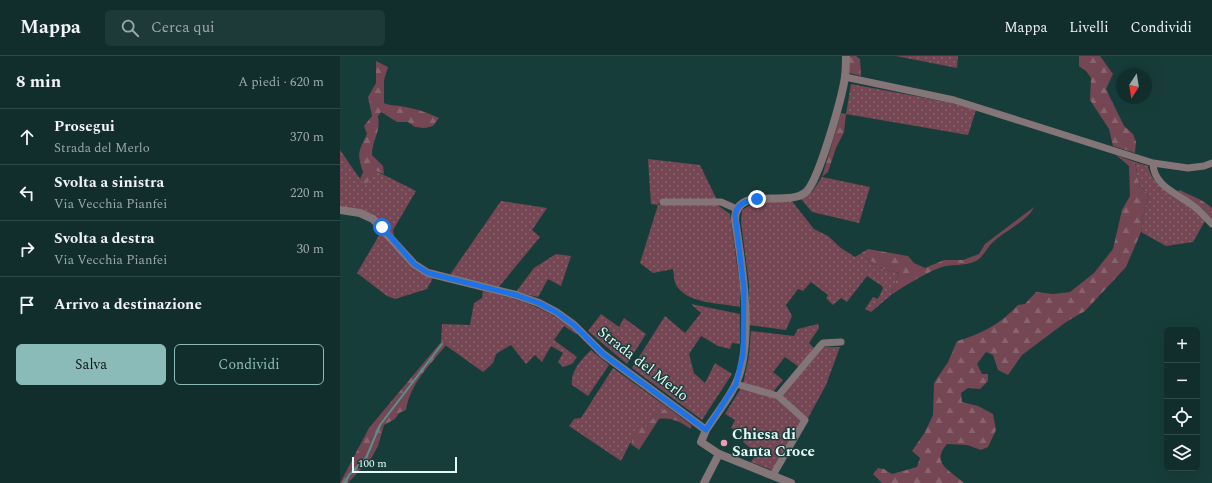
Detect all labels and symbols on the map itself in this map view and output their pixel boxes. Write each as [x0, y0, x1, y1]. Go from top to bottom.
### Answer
north arrow [1116, 68, 1152, 104]
route end [748, 190, 766, 208]
route start [373, 218, 391, 236]
street label: Strada del Merlo [592, 321, 694, 407]
place label: Chiesa di Santa Croce [732, 423, 815, 463]
marker: Chiesa di Santa Croce [719, 438, 729, 448]
scale bar [352, 455, 457, 474]

